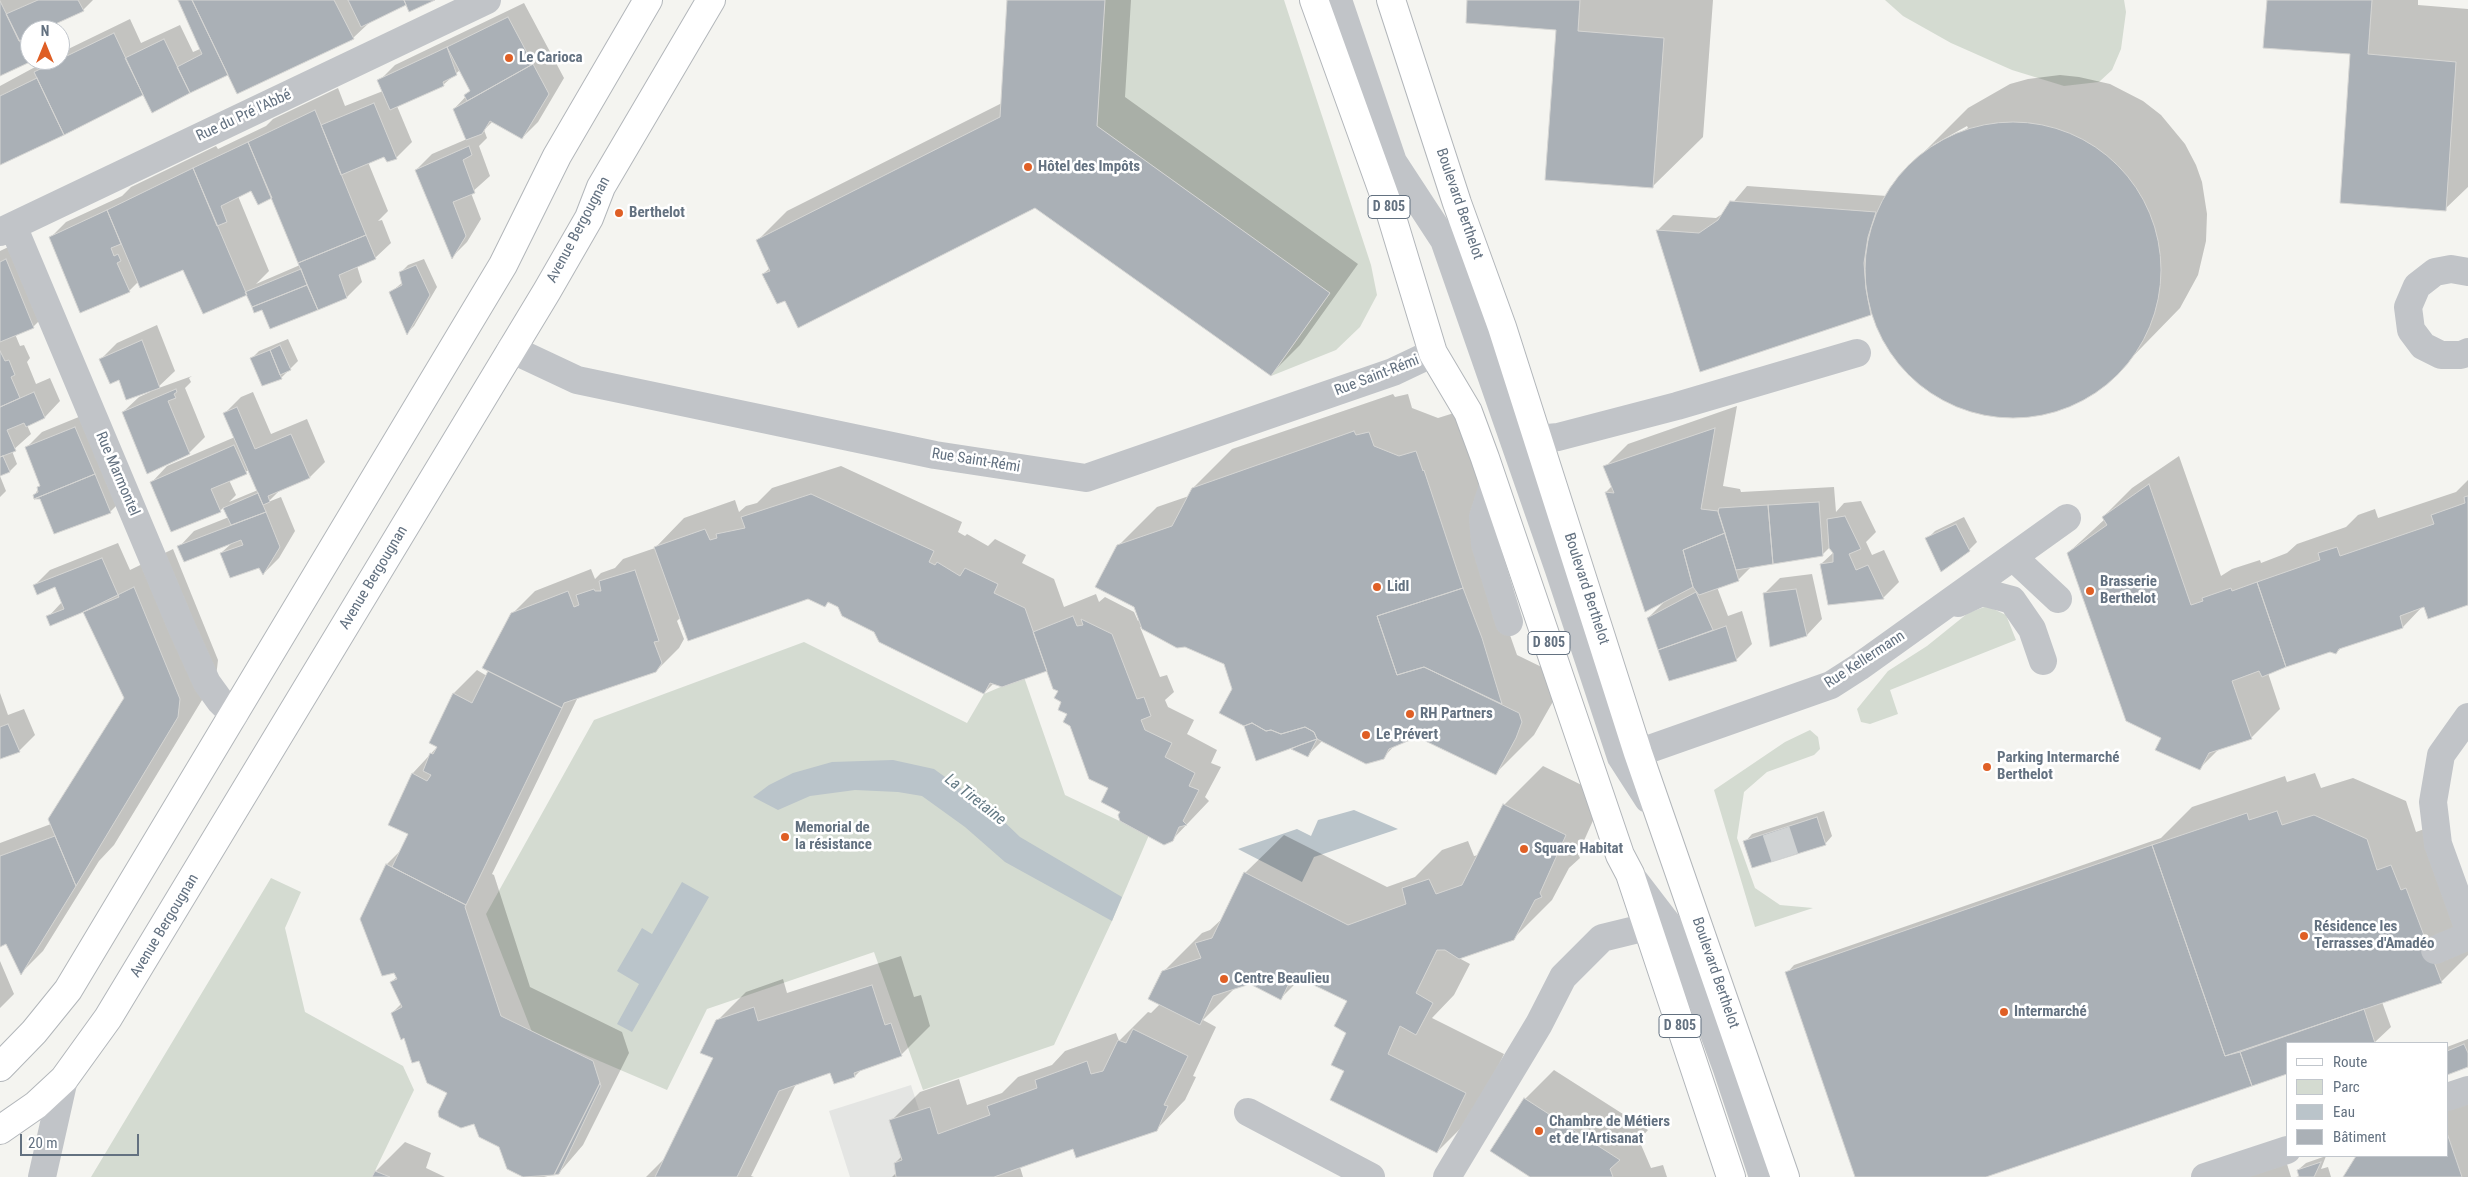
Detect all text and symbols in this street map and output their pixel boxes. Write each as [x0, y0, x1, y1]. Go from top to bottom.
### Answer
north arrow [20, 20, 70, 70]
text: N [41, 23, 49, 39]
place label: Le Carioca [519, 49, 583, 67]
marker: Le Carioca [503, 52, 515, 64]
street label: Rue du Pré l'Abbé [194, 86, 294, 146]
street label: Boulevard Berthelot [1432, 146, 1486, 262]
place label: Hôtel des Impôts [1038, 158, 1140, 176]
marker: Hôtel des Impôts [1022, 161, 1034, 173]
street label: Avenue Bergougnan [543, 174, 615, 286]
road number: D 805 [1368, 196, 1410, 218]
place label: Berthelot [629, 204, 685, 222]
marker: Berthelot [613, 207, 625, 219]
street label: Rue Saint-Rémi [1332, 352, 1422, 400]
street label: Rue Marmontel [91, 429, 143, 519]
street label: Rue Saint-Rémi [931, 445, 1021, 477]
street label: Avenue Bergougnan [336, 523, 412, 633]
street label: Boulevard Berthelot [1559, 531, 1613, 647]
place label: Brasserie Berthelot [2100, 573, 2157, 608]
place label: Lidl [1387, 578, 1409, 596]
marker: Lidl [1371, 581, 1383, 593]
marker: Brasserie Berthelot [2084, 585, 2096, 597]
street label: Rue Kellermann [1821, 627, 1909, 693]
road number: D 805 [1528, 632, 1570, 654]
place label: RH Partners [1420, 705, 1493, 723]
marker: RH Partners [1404, 708, 1416, 720]
place label: Le Prévert [1376, 726, 1438, 744]
marker: Le Prévert [1360, 729, 1372, 741]
place label: Parking Intermarché Berthelot [1997, 749, 2119, 784]
marker: Parking Intermarché Berthelot [1981, 761, 1993, 773]
water label: La Tiretaine [941, 770, 1009, 830]
place label: Memorial de la résistance [795, 819, 872, 854]
marker: Memorial de la résistance [779, 831, 791, 843]
place label: Square Habitat [1534, 840, 1623, 858]
marker: Square Habitat [1518, 843, 1530, 855]
street label: Avenue Bergougnan [127, 871, 203, 981]
street label: Boulevard Berthelot [1688, 915, 1742, 1031]
place label: Résidence les Terrasses d'Amadéo [2314, 918, 2434, 953]
marker: Résidence les Terrasses d'Amadéo [2298, 930, 2310, 942]
place label: Centre Beaulieu [1234, 970, 1329, 988]
marker: Centre Beaulieu [1218, 973, 1230, 985]
place label: Intermarché [2014, 1003, 2087, 1021]
marker: Intermarché [1998, 1006, 2010, 1018]
road number: D 805 [1659, 1014, 1701, 1038]
legend [2286, 1042, 2448, 1157]
text: Route [2333, 1053, 2367, 1071]
text: Parc [2333, 1078, 2360, 1096]
text: Eau [2333, 1103, 2355, 1121]
place label: Chambre de Métiers et de l'Artisanat [1549, 1113, 1670, 1148]
scale bar [22, 1124, 141, 1156]
marker: Chambre de Métiers et de l'Artisanat [1533, 1125, 1545, 1137]
text: Bâtiment [2333, 1128, 2386, 1146]
text: 20 m [28, 1134, 58, 1152]

